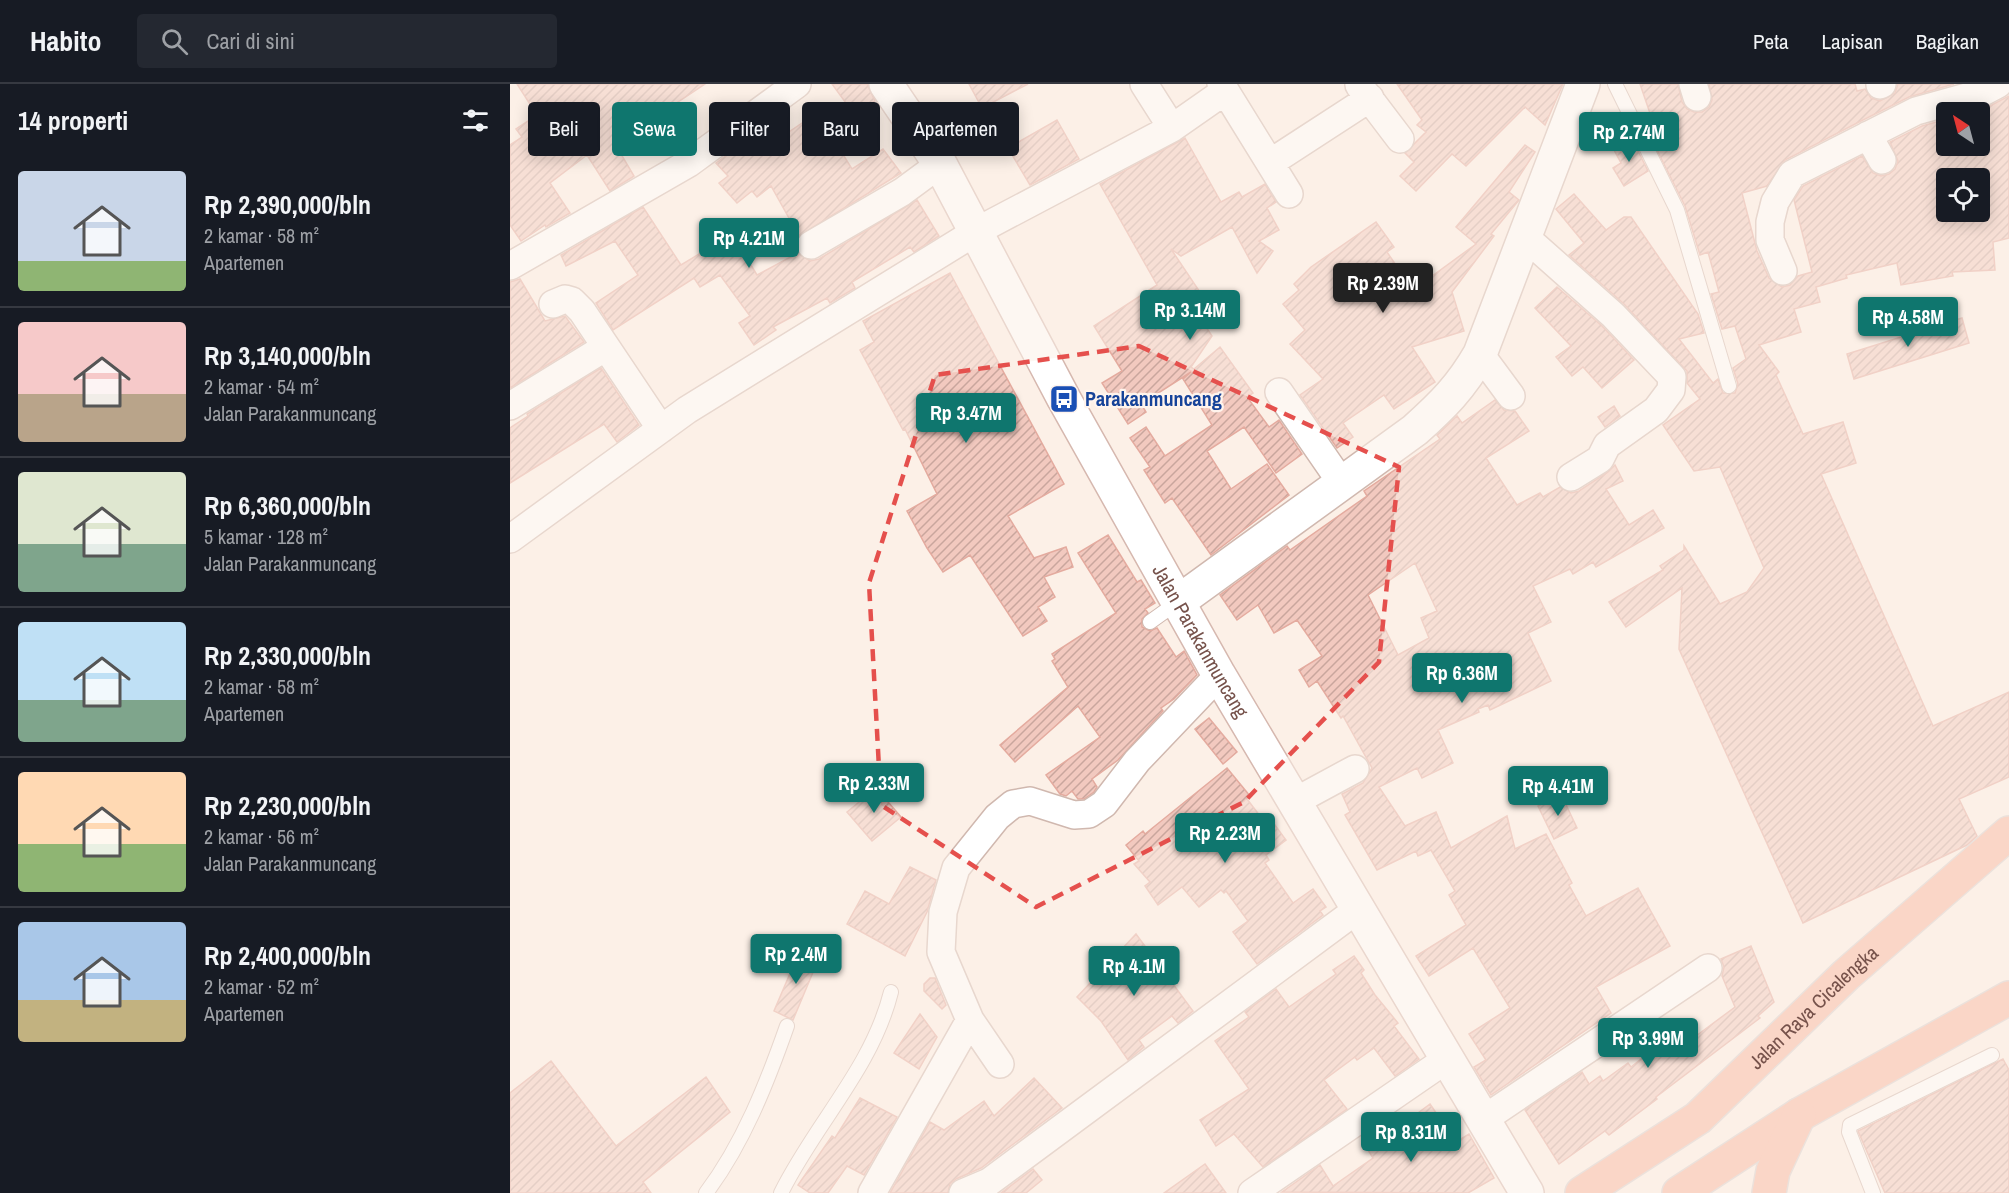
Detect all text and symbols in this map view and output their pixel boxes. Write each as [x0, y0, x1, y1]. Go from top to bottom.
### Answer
search box [137, 14, 557, 68]
text: Habito [30, 22, 101, 60]
icon: search [158, 25, 191, 58]
text: Cari di sini [206, 26, 295, 56]
text: Peta [1753, 27, 1789, 56]
text: Lapisan [1822, 27, 1883, 56]
text: Bagikan [1916, 27, 1979, 56]
chip: Beli [528, 102, 600, 156]
chip: Sewa [612, 102, 697, 156]
chip: Filter [709, 102, 790, 156]
chip: Baru [802, 102, 880, 156]
chip: Apartemen [892, 102, 1019, 156]
north arrow [1936, 102, 1990, 156]
map controls [1936, 102, 1990, 222]
text: 14 properti [18, 103, 128, 138]
icon: filters [459, 104, 492, 137]
pin: Rp 2.74M [1567, 112, 1691, 163]
text: Rp 2.74M [1593, 118, 1665, 145]
button: locate [1936, 168, 1990, 222]
text: Rp 2,390,000/bln [204, 187, 371, 222]
icon: home [66, 195, 138, 267]
pin: Rp 4.21M [687, 218, 811, 269]
text: 2 kamar · 58 m² [204, 222, 319, 249]
text: Rp 4.21M [713, 224, 785, 251]
text: Apartemen [204, 249, 284, 276]
pin: Rp 2.39M [1321, 263, 1445, 314]
text: Rp 2.39M [1347, 269, 1419, 296]
pin: Rp 3.14M [1128, 290, 1252, 341]
text: Rp 3.14M [1154, 296, 1226, 323]
pin: Rp 4.58M [1846, 297, 1970, 348]
text: Rp 4.58M [1872, 303, 1944, 330]
text: Rp 3,140,000/bln [204, 338, 371, 373]
icon: home [66, 346, 138, 418]
text: 2 kamar · 54 m² [204, 373, 319, 400]
bus stop icon: Parakanmuncang [1048, 383, 1080, 415]
place label: Parakanmuncang [1085, 385, 1222, 412]
pin: Rp 3.47M [904, 393, 1028, 444]
text: Rp 3.47M [930, 399, 1002, 426]
text: Jalan Parakanmuncang [204, 400, 376, 427]
text: Rp 6,360,000/bln [204, 488, 371, 523]
icon: home [66, 496, 138, 568]
text: 5 kamar · 128 m² [204, 523, 328, 550]
text: Jalan Parakanmuncang [204, 550, 376, 577]
street label: Jalan Parakanmuncang [1146, 559, 1255, 722]
text: Rp 2,330,000/bln [204, 638, 371, 673]
icon: home [66, 646, 138, 718]
pin: Rp 6.36M [1400, 653, 1524, 704]
text: Rp 6.36M [1426, 659, 1498, 686]
text: 2 kamar · 58 m² [204, 673, 319, 700]
text: Apartemen [204, 700, 284, 727]
pin: Rp 2.33M [812, 763, 936, 814]
pin: Rp 4.41M [1496, 766, 1620, 817]
text: Rp 2.33M [838, 769, 910, 796]
text: Rp 4.41M [1522, 772, 1594, 799]
text: Rp 2,230,000/bln [204, 788, 371, 823]
icon: home [66, 796, 138, 868]
pin: Rp 2.23M [1163, 813, 1287, 864]
text: Rp 2.23M [1189, 819, 1261, 846]
text: 2 kamar · 56 m² [204, 823, 319, 850]
text: Jalan Parakanmuncang [204, 850, 376, 877]
pin: Rp 2.4M [741, 934, 851, 985]
text: Rp 2,400,000/bln [204, 938, 371, 973]
street label: Jalan Raya Cicalengka [1743, 939, 1884, 1075]
text: Rp 2.4M [765, 940, 827, 967]
icon: home [66, 946, 138, 1018]
pin: Rp 4.1M [1079, 946, 1189, 997]
text: Rp 4.1M [1103, 952, 1165, 979]
text: 2 kamar · 52 m² [204, 973, 319, 1000]
text: Apartemen [204, 1000, 284, 1027]
pin: Rp 3.99M [1586, 1018, 1710, 1069]
text: Rp 3.99M [1612, 1024, 1684, 1051]
pin: Rp 8.31M [1349, 1112, 1473, 1163]
text: Rp 8.31M [1375, 1118, 1447, 1145]

